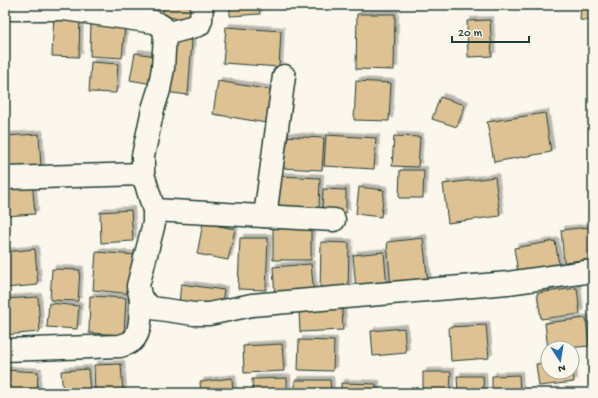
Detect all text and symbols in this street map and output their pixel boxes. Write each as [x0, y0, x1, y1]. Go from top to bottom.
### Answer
scale bar [452, 18, 529, 44]
text: 20 m [458, 27, 483, 41]
north arrow [540, 340, 580, 380]
text: N [557, 361, 566, 374]

